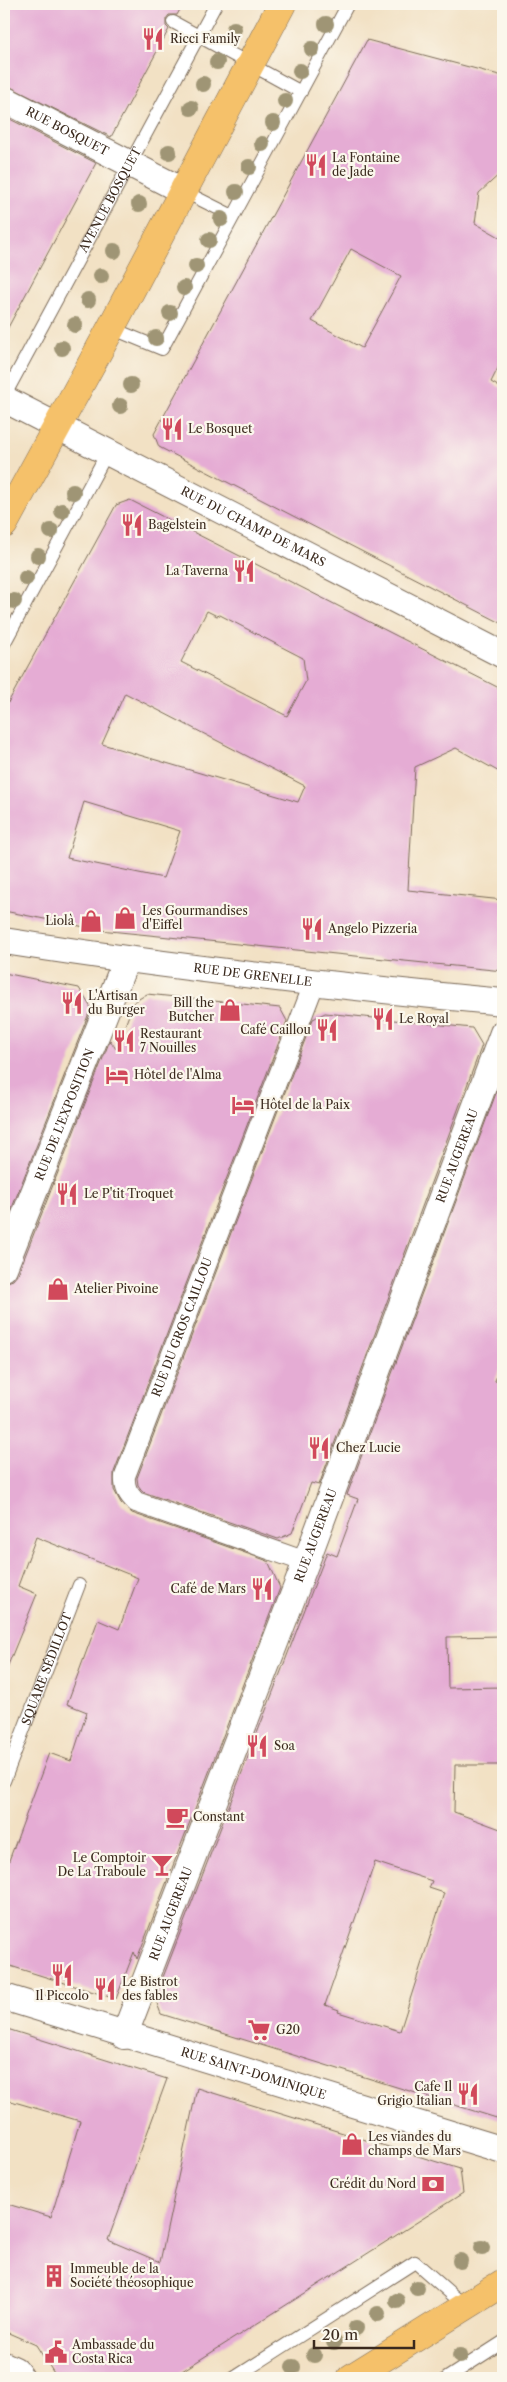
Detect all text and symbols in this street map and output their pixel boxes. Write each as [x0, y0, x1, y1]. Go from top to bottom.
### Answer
restaurant icon: Ricci Family [140, 26, 166, 52]
place label: Ricci Family [170, 31, 241, 46]
street label: RUE BOSQUET [23, 103, 111, 159]
street label: AVENUE BOSQUET [75, 144, 144, 256]
place label: La Fontaine de Jade [332, 150, 400, 179]
restaurant icon: La Fontaine de Jade [303, 152, 329, 178]
restaurant icon: Le Bosquet [159, 416, 185, 442]
place label: Le Bosquet [188, 421, 253, 436]
street label: RUE DU CHAMP DE MARS [178, 483, 328, 570]
restaurant icon: Bagelstein [119, 512, 145, 538]
place label: Bagelstein [148, 517, 207, 532]
restaurant icon: La Taverna [231, 558, 257, 584]
place label: La Taverna [165, 563, 229, 578]
place label: Les Gourmandises d'Eiffel [142, 903, 248, 932]
shop icon: Les Gourmandises d'Eiffel [112, 905, 138, 931]
shop icon: Liolà [78, 908, 104, 934]
place label: Liolà [45, 913, 75, 928]
restaurant icon: Angelo Pizzeria [299, 916, 325, 942]
place label: Angelo Pizzeria [327, 921, 418, 936]
street label: RUE DE GRENELLE [193, 960, 313, 989]
place label: L'Artisan du Burger [88, 988, 145, 1017]
restaurant icon: L'Artisan du Burger [59, 990, 85, 1016]
place label: Bill the Butcher [168, 995, 214, 1024]
shop icon: Bill the Butcher [217, 997, 243, 1023]
restaurant icon: Le Royal [370, 1006, 396, 1032]
place label: Le Royal [399, 1011, 449, 1026]
restaurant icon: Café Caillou [314, 1017, 340, 1043]
place label: Café Caillou [240, 1022, 312, 1037]
place label: Restaurant 7 Nouilles [140, 1026, 202, 1055]
restaurant icon: Restaurant 7 Nouilles [111, 1028, 137, 1054]
street label: RUE DE L'EXPOSITION [31, 1046, 97, 1182]
hotel icon: Hôtel de l'Alma [104, 1062, 130, 1088]
place label: Hôtel de l'Alma [134, 1067, 222, 1082]
hotel icon: Hôtel de la Paix [230, 1092, 256, 1118]
place label: Hôtel de la Paix [260, 1097, 350, 1112]
street label: RUE AUGEREAU [432, 1107, 481, 1205]
restaurant icon: Le P'tit Troquet [54, 1181, 80, 1207]
place label: Le P'tit Troquet [84, 1186, 174, 1201]
street label: RUE DU GROS CAILLOU [148, 1255, 215, 1399]
shop icon: Atelier Pivoine [45, 1276, 71, 1302]
place label: Atelier Pivoine [73, 1281, 159, 1296]
restaurant icon: Chez Lucie [306, 1435, 332, 1461]
place label: Chez Lucie [336, 1440, 401, 1455]
street label: RUE AUGEREAU [291, 1486, 340, 1584]
restaurant icon: Café de Mars [249, 1576, 275, 1602]
place label: Café de Mars [171, 1581, 246, 1596]
street label: SQUARE SÉDILLOT [18, 1610, 75, 1727]
restaurant icon: Soa [244, 1733, 270, 1759]
place label: Soa [274, 1738, 296, 1753]
cafe icon: Constant [164, 1804, 190, 1830]
place label: Constant [193, 1809, 245, 1824]
place label: Le Comptoir De La Traboule [58, 1850, 146, 1879]
bar icon: Le Comptoir De La Traboule [149, 1852, 175, 1878]
street label: RUE AUGEREAU [146, 1865, 195, 1962]
restaurant icon: Il Piccolo [49, 1962, 75, 1988]
place label: Le Bistrot des fables [122, 1974, 178, 2003]
restaurant icon: Le Bistrot des fables [92, 1976, 118, 2002]
place label: Il Piccolo [35, 1988, 89, 2003]
supermarket icon: G20 [246, 2017, 272, 2043]
place label: G20 [276, 2022, 300, 2037]
street label: RUE SAINT-DOMINIQUE [179, 2044, 328, 2102]
place label: Cafe Il Grigio Italian [377, 2079, 452, 2108]
restaurant icon: Cafe Il Grigio Italian [455, 2081, 481, 2107]
place label: Les viandes du champs de Mars [368, 2129, 461, 2158]
shop icon: Les viandes du champs de Mars [339, 2131, 365, 2157]
bank icon: Crédit du Nord [420, 2171, 446, 2197]
place label: Crédit du Nord [330, 2176, 417, 2191]
place label: Immeuble de la Société théosophique [70, 2261, 194, 2290]
building icon: Immeuble de la Société théosophique [41, 2263, 67, 2289]
scale bar [314, 2317, 414, 2349]
text: 20 m [322, 2325, 358, 2344]
place label: Ambassade du Costa Rica [71, 2337, 155, 2366]
public building icon: Ambassade du Costa Rica [43, 2339, 69, 2365]

